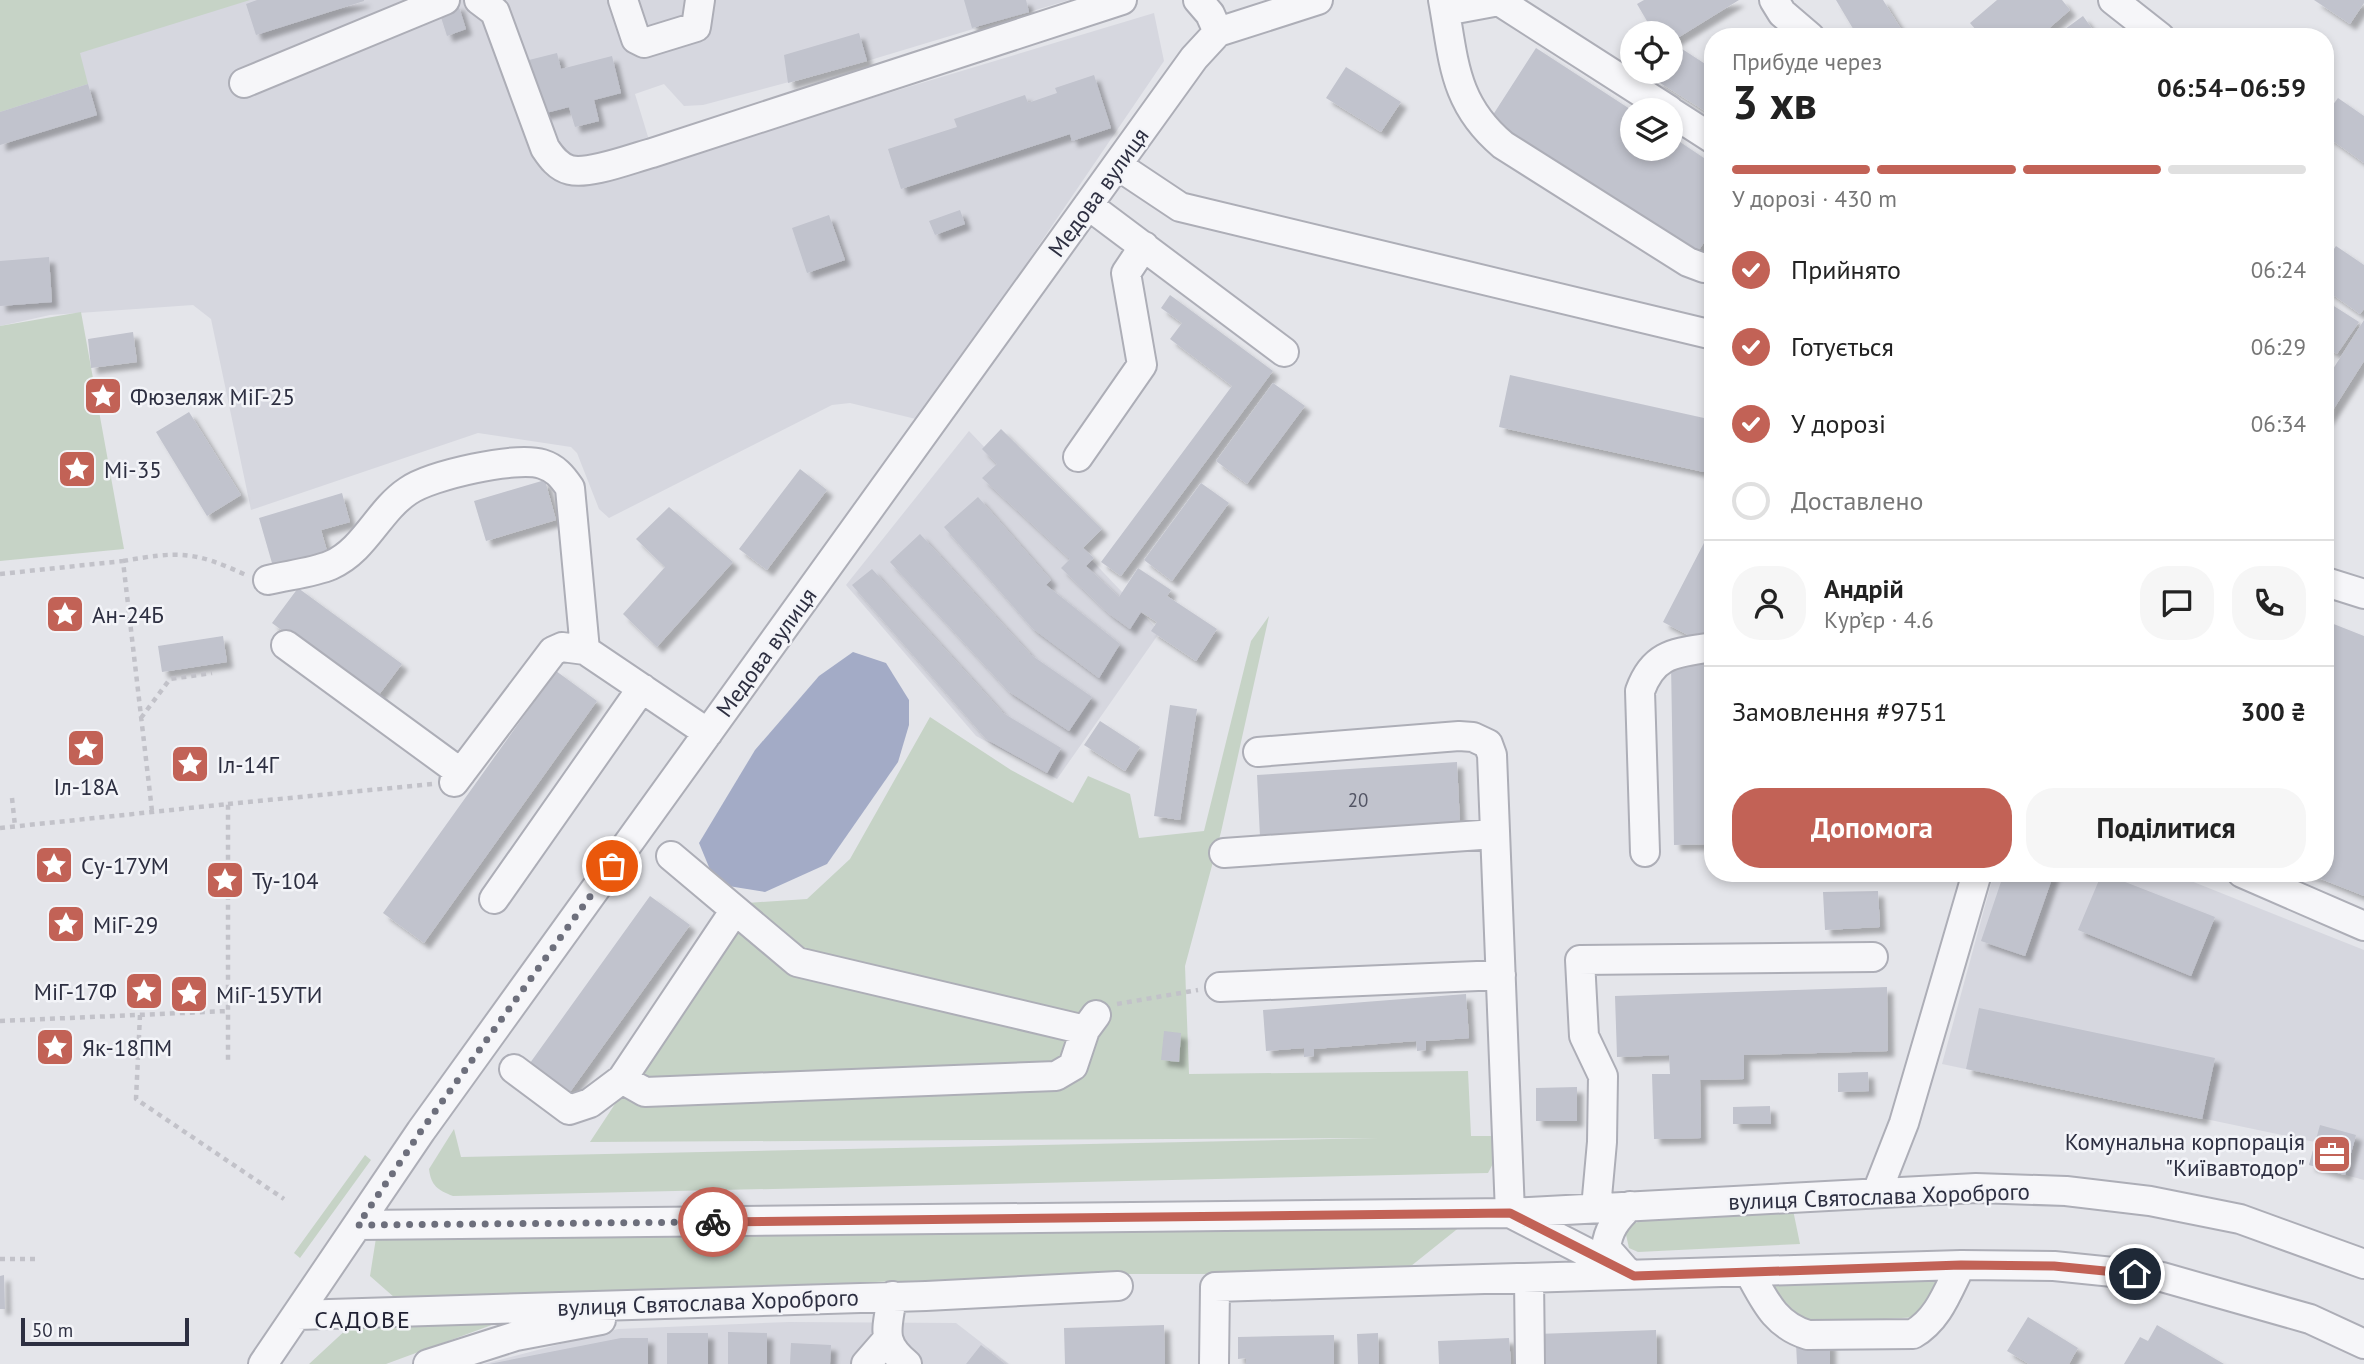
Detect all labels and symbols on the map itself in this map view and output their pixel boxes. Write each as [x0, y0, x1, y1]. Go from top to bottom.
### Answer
street label: Медова вулиця [1041, 122, 1155, 262]
place icon: Фюзеляж МіГ-25 [82, 375, 124, 417]
place label: Фюзеляж МіГ-25 [130, 382, 295, 411]
place icon: Мі-35 [56, 448, 98, 490]
place label: Мі-35 [104, 455, 162, 484]
street label: Медова вулиця [709, 582, 823, 722]
place icon: Ан-24Б [44, 593, 86, 635]
place label: Ан-24Б [92, 600, 164, 629]
place icon: Іл-18А [65, 727, 107, 769]
place icon: Іл-14Г [169, 743, 211, 785]
place label: Іл-14Г [217, 750, 280, 779]
place label: Іл-18А [53, 772, 119, 801]
house number: 20 [1348, 788, 1368, 812]
pin [582, 836, 642, 896]
place icon: Су-17УМ [33, 844, 75, 886]
place label: Су-17УМ [81, 851, 169, 880]
place icon: Ту-104 [204, 859, 246, 901]
place label: Ту-104 [252, 866, 319, 895]
place icon: МіГ-29 [45, 903, 87, 945]
place label: МіГ-29 [93, 910, 158, 939]
place icon: МіГ-17Ф [123, 970, 165, 1012]
place icon: МіГ-15УТИ [168, 973, 210, 1015]
place label: МіГ-17Ф [34, 977, 117, 1006]
place label: МіГ-15УТИ [216, 980, 323, 1009]
place icon: Як-18ПМ [34, 1026, 76, 1068]
place label: Як-18ПМ [82, 1033, 172, 1062]
place label: Комунальна корпорація "Київавтодор" [2065, 1127, 2305, 1182]
office icon: Комунальна корпорація "Київавтодор" [2311, 1133, 2353, 1175]
street label: вулиця Святослава Хороброго [1728, 1176, 2030, 1216]
courier [678, 1187, 748, 1257]
pin [2105, 1244, 2165, 1304]
street label: вулиця Святослава Хороброго [557, 1282, 859, 1322]
district label: САДОВЕ [314, 1304, 412, 1335]
scale bar [21, 1315, 189, 1347]

